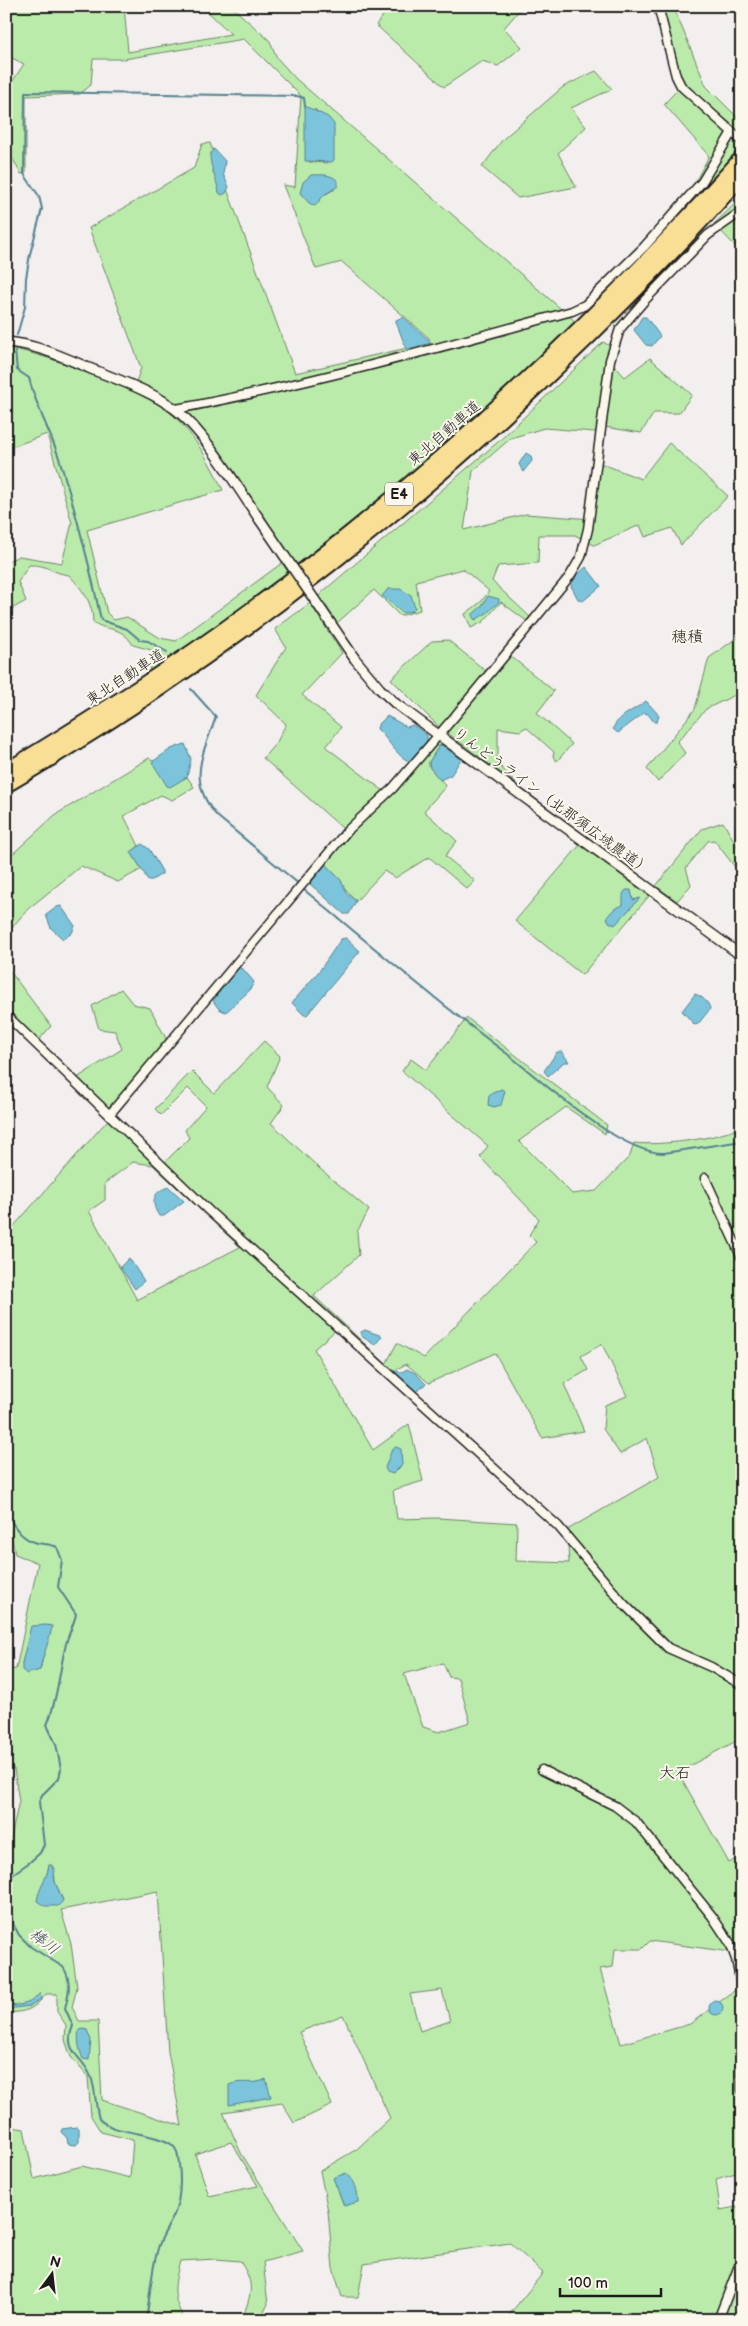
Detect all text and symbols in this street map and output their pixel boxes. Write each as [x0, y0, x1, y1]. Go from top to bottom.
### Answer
street label: 東北自動車道 [404, 397, 485, 470]
road number: E4 [385, 482, 413, 506]
district label: 穂積 [671, 628, 703, 647]
street label: 東北自動車道 [82, 645, 168, 710]
street label: りんどうライン（北那須広域農道） [449, 723, 654, 880]
district label: 大石 [659, 1764, 691, 1783]
water label: 棒川 [26, 1925, 63, 1960]
north arrow [28, 2248, 78, 2298]
text: N [48, 2252, 63, 2271]
scale bar [560, 2266, 662, 2298]
text: 100 m [568, 2274, 608, 2293]

